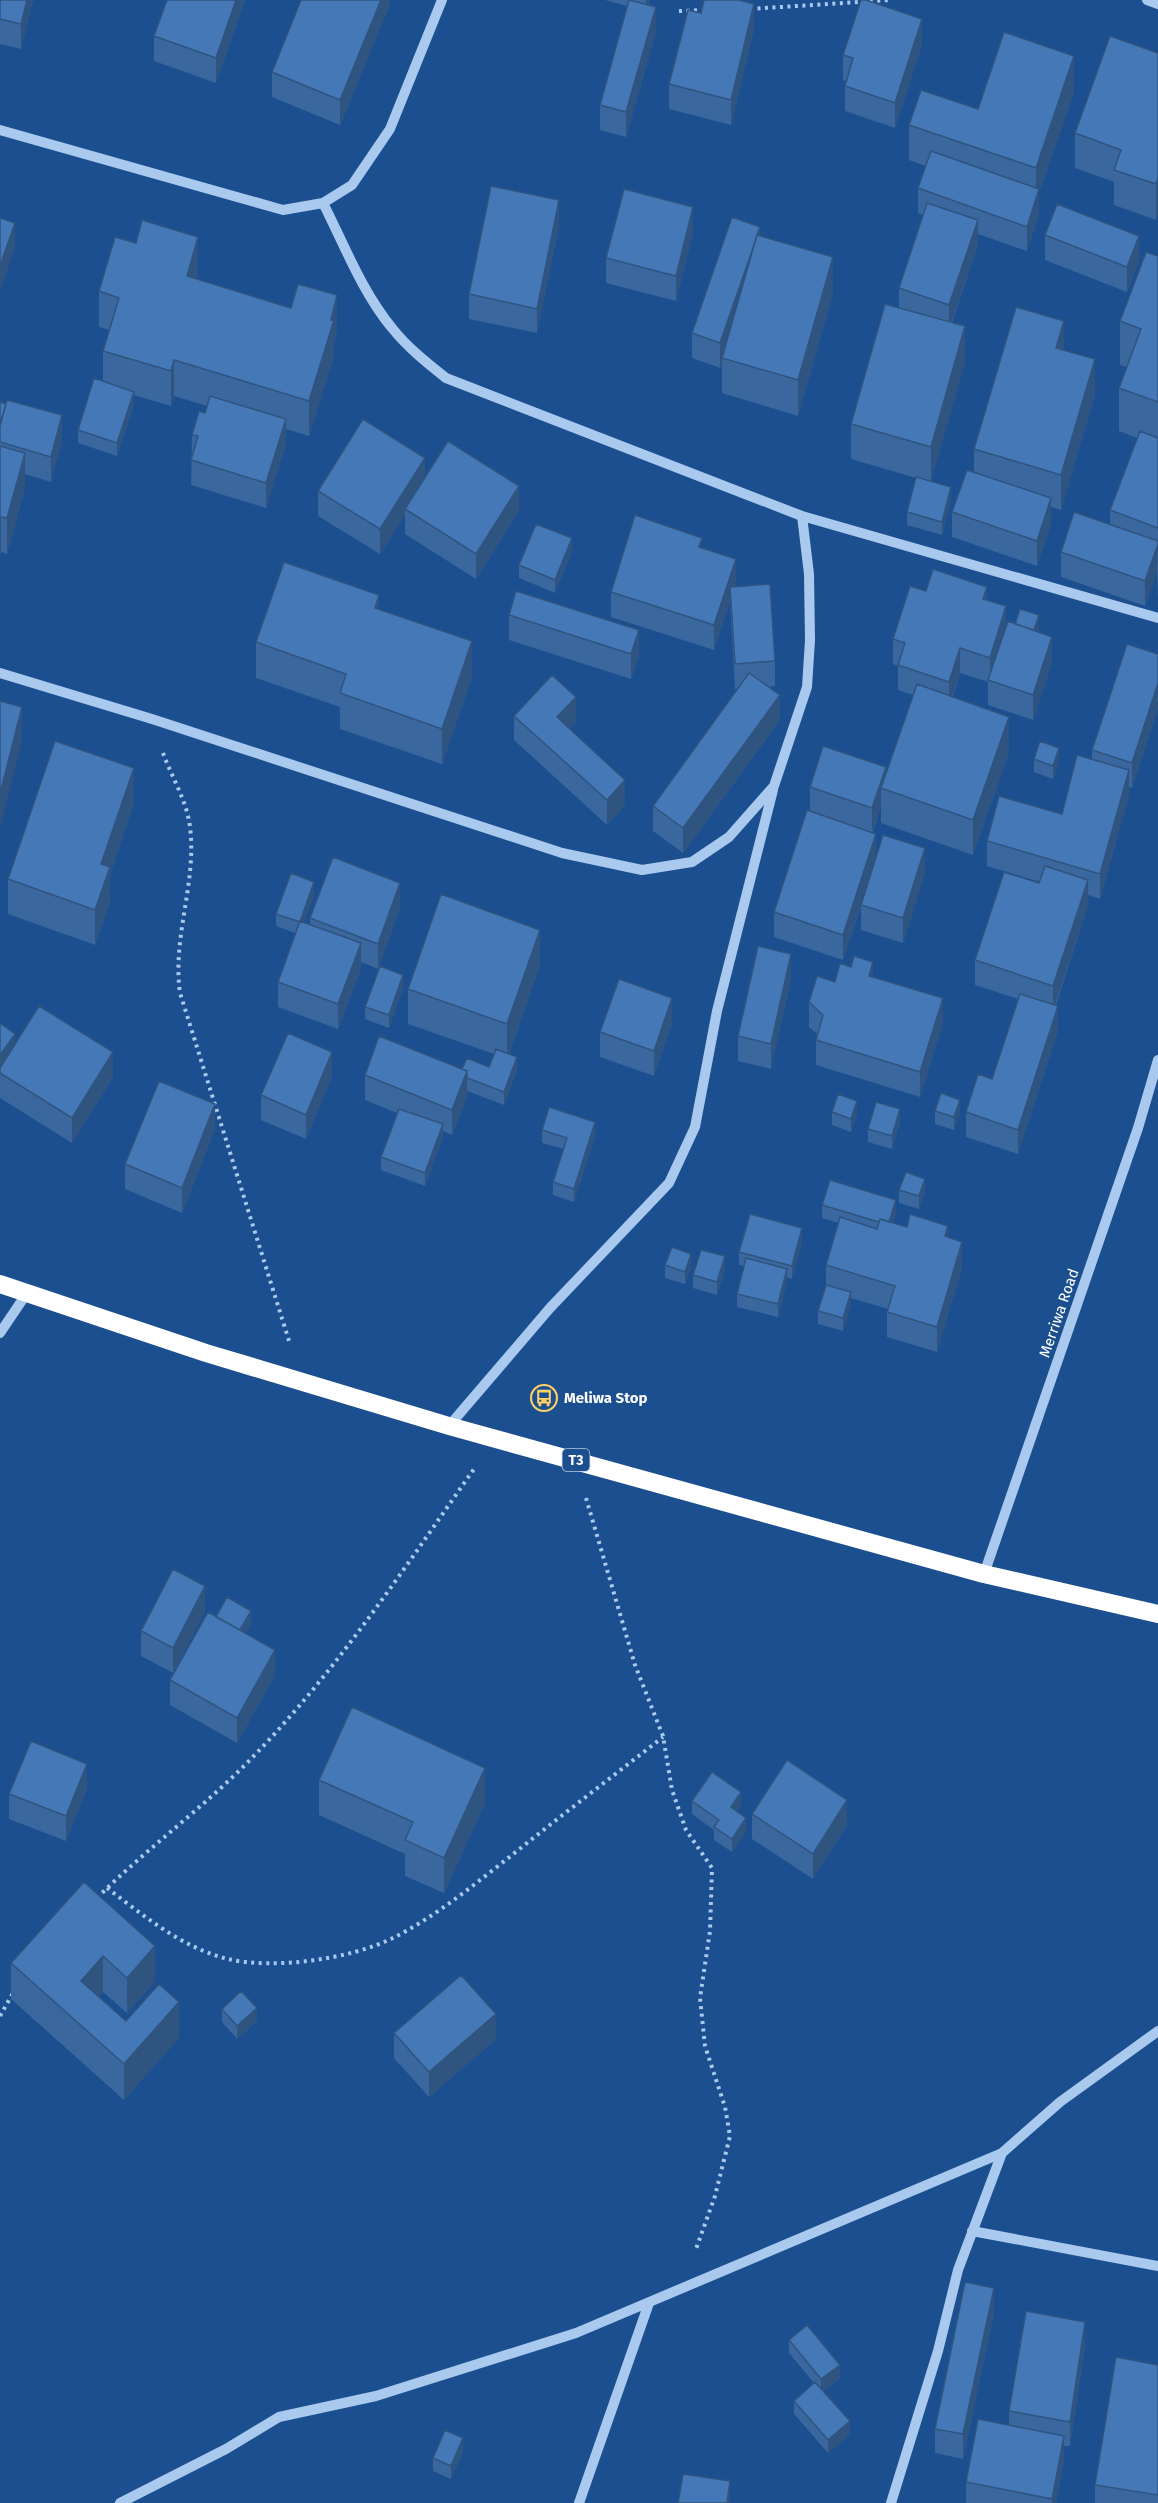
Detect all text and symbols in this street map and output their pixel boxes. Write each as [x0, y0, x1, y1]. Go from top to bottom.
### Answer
street label: Merriwa Road [1035, 1266, 1083, 1360]
bus stop icon: Meliwa Stop [529, 1383, 559, 1413]
place label: Meliwa Stop [564, 1389, 647, 1407]
road number: T3 [562, 1449, 590, 1471]

